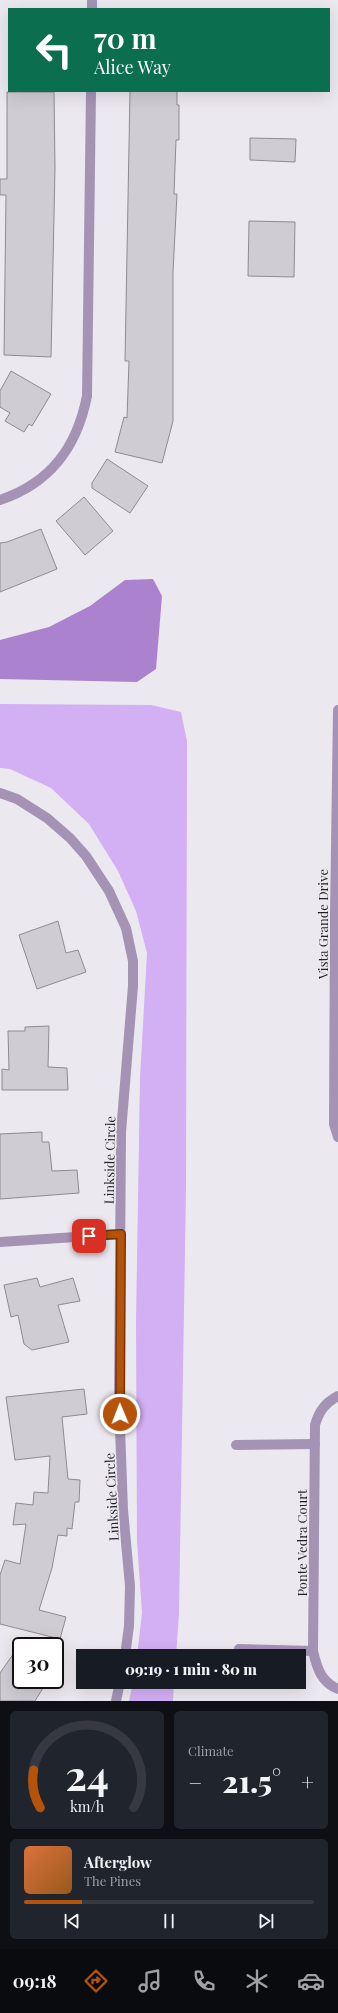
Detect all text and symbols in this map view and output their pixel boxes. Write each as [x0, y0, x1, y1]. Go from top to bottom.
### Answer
text: 70 m [94, 19, 157, 56]
icon: left [28, 24, 80, 76]
text: Alice Way [94, 55, 171, 79]
street label: Vista Grande Drive [314, 869, 331, 980]
street label: Linkside Circle [100, 1115, 118, 1204]
pin [72, 1219, 106, 1253]
icon: arrive [78, 1225, 100, 1247]
position arrow [99, 1393, 141, 1435]
street label: Linkside Circle [100, 1452, 122, 1541]
street label: Ponte Vedra Court [293, 1489, 310, 1597]
speed limit sign: 30 [12, 1637, 64, 1689]
text: 09:19 · 1 min · 80 m [125, 1659, 257, 1679]
text: Climate [188, 1742, 234, 1759]
text: 24 [65, 1746, 109, 1801]
text: 21.5° [222, 1761, 281, 1801]
text: − [188, 1767, 202, 1797]
text: + [301, 1767, 314, 1797]
text: km/h [70, 1797, 105, 1816]
text: Afterglow [84, 1852, 152, 1872]
text: The Pines [84, 1872, 141, 1889]
icon: previous [61, 1910, 83, 1932]
icon: pause [158, 1910, 180, 1932]
icon: next [255, 1910, 277, 1932]
icon: directions [82, 1967, 110, 1995]
icon: music [136, 1967, 164, 1995]
icon: phone [190, 1967, 218, 1995]
icon: climate [243, 1967, 271, 1995]
icon: car [297, 1967, 325, 1995]
text: 09:18 [13, 1969, 57, 1993]

